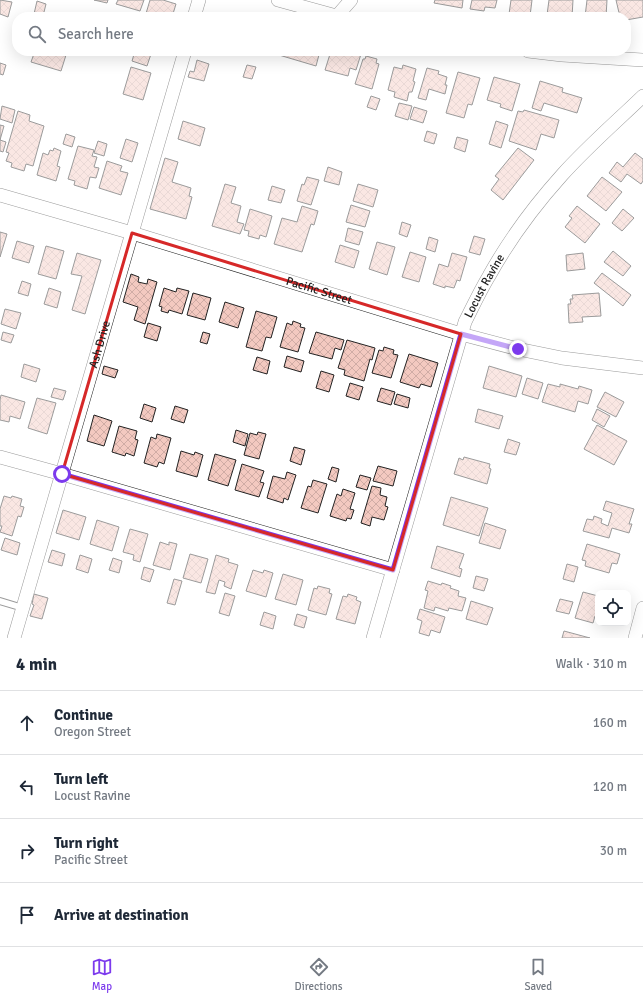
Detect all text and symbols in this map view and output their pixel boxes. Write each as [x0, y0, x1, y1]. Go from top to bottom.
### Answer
search box [12, 12, 631, 56]
icon: search [26, 23, 48, 45]
text: Search here [58, 25, 134, 43]
street label: Locust Ravine [461, 251, 508, 320]
street label: Pacific Street [284, 274, 354, 308]
street label: Ash Drive [86, 319, 114, 370]
route end [509, 340, 527, 358]
route start [53, 465, 71, 483]
map controls [595, 590, 631, 626]
button: locate [595, 590, 631, 626]
text: 4 min [16, 654, 57, 675]
text: Walk · 310 m [556, 656, 627, 672]
text: Continue [54, 706, 113, 724]
icon: ahead [16, 712, 38, 734]
text: 160 m [593, 715, 627, 731]
text: Oregon Street [54, 724, 131, 740]
text: Turn left [54, 770, 108, 788]
icon: left [16, 776, 38, 798]
text: 120 m [593, 779, 627, 795]
text: Locust Ravine [54, 788, 131, 804]
text: Turn right [54, 834, 119, 852]
icon: right [16, 840, 38, 862]
text: 30 m [600, 843, 627, 859]
text: Pacific Street [54, 852, 128, 868]
icon: arrive [16, 904, 38, 926]
text: Arrive at destination [54, 906, 189, 924]
tab: Map [91, 956, 113, 993]
tab: Directions [295, 956, 343, 993]
tab: Saved [524, 956, 552, 993]

